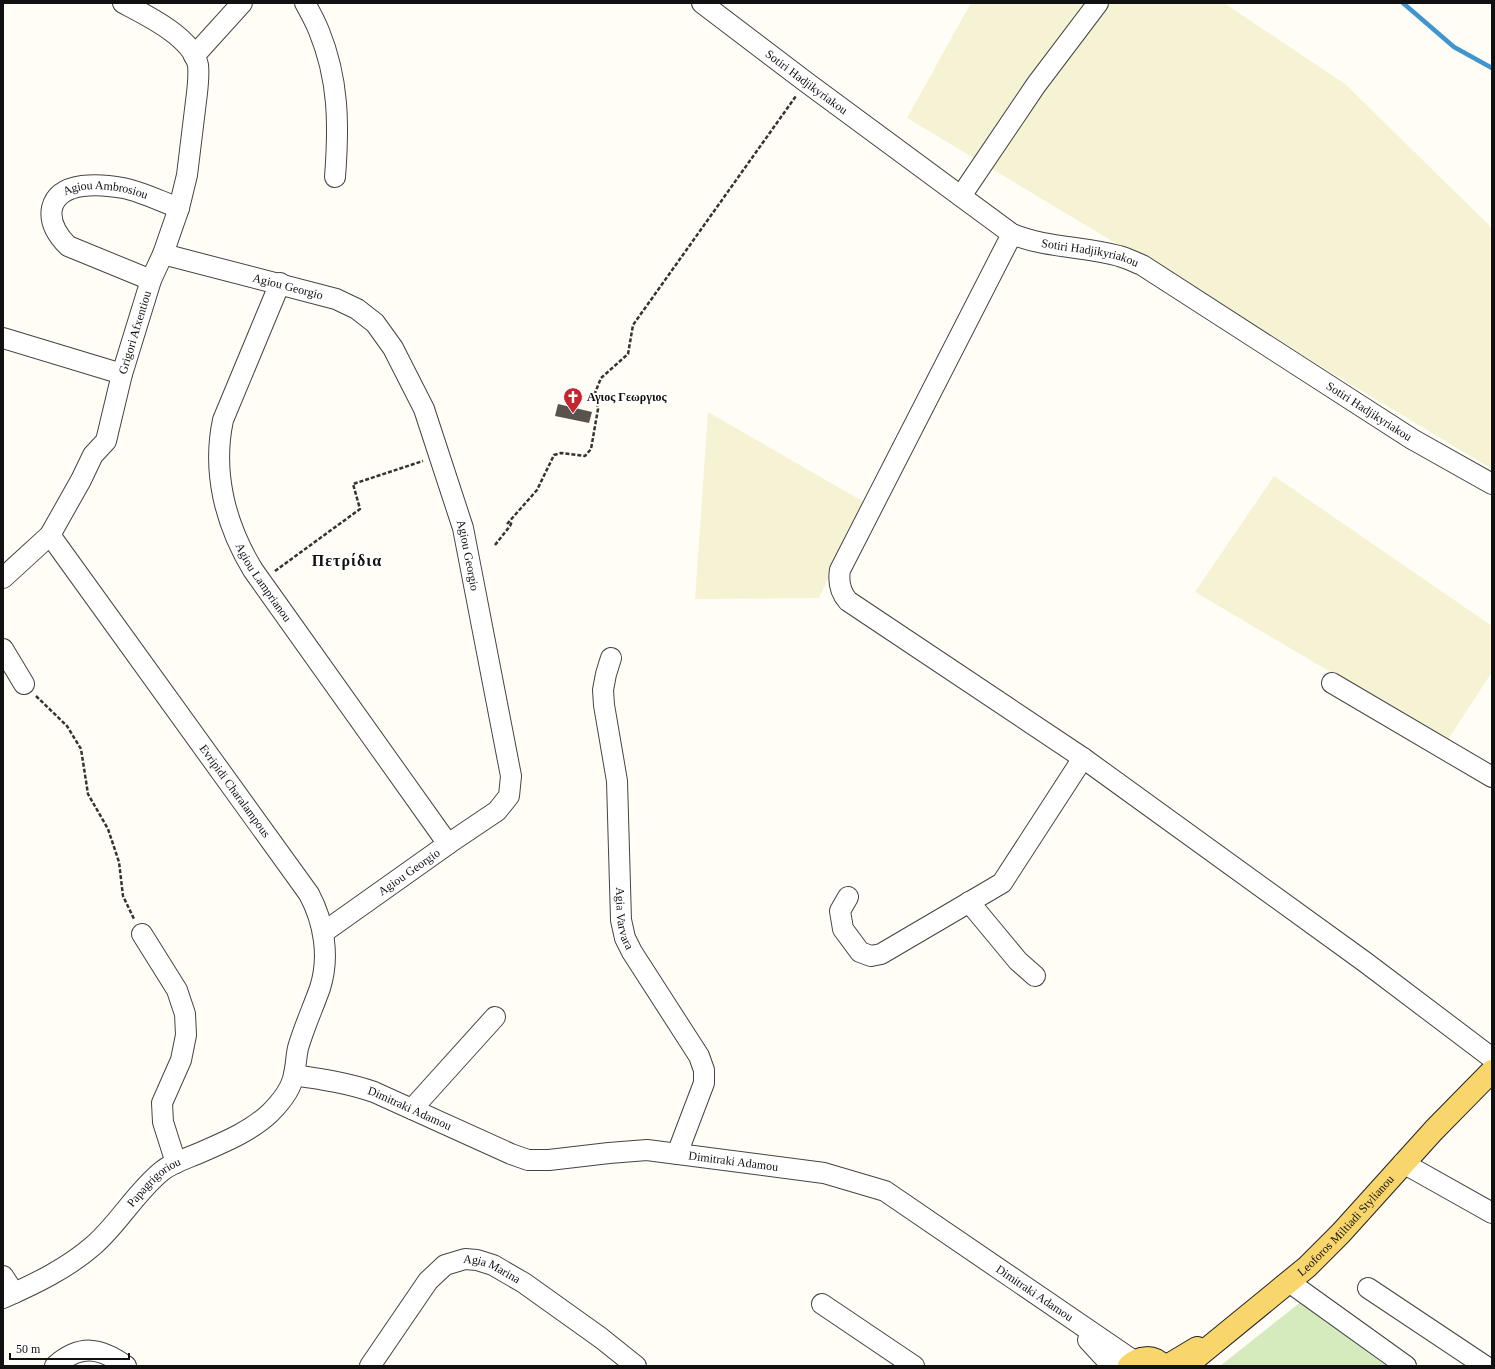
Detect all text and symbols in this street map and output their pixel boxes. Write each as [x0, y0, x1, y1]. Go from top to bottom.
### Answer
street label: Sotiri Hadjikyriakou [763, 47, 850, 117]
street label: Agiou Ambrosiou [61, 178, 150, 202]
street label: Sotiri Hadjikyriakou [1040, 236, 1141, 270]
street label: Agiou Georgio [251, 271, 325, 302]
street label: Grigori Afxentiou [115, 289, 154, 376]
street label: Sotiri Hadjikyriakou [1324, 379, 1415, 444]
church icon: Αγιος Γεωργιος [562, 386, 584, 414]
place label: Αγιος Γεωργιος [587, 390, 668, 404]
street label: Agiou Georgio [454, 518, 482, 592]
street label: Agiou Lamprianou [233, 541, 295, 624]
district label: Πετρίδια [312, 552, 382, 570]
street label: Evripidi Charalampous [197, 742, 274, 841]
street label: Agiou Georgio [375, 846, 443, 898]
street label: Agia Varvara [613, 887, 637, 953]
street label: Dimitraki Adamou [366, 1083, 454, 1133]
street label: Dimitraki Adamou [688, 1148, 779, 1174]
street label: Papagrigoriou [124, 1154, 183, 1210]
street label: Leoforos Miltiadi Stylianou [1295, 1172, 1397, 1279]
street label: Agia Marina [463, 1252, 524, 1287]
street label: Dimitraki Adamou [993, 1262, 1076, 1324]
scale bar [10, 1335, 129, 1361]
text: 50 m [16, 1342, 41, 1356]

